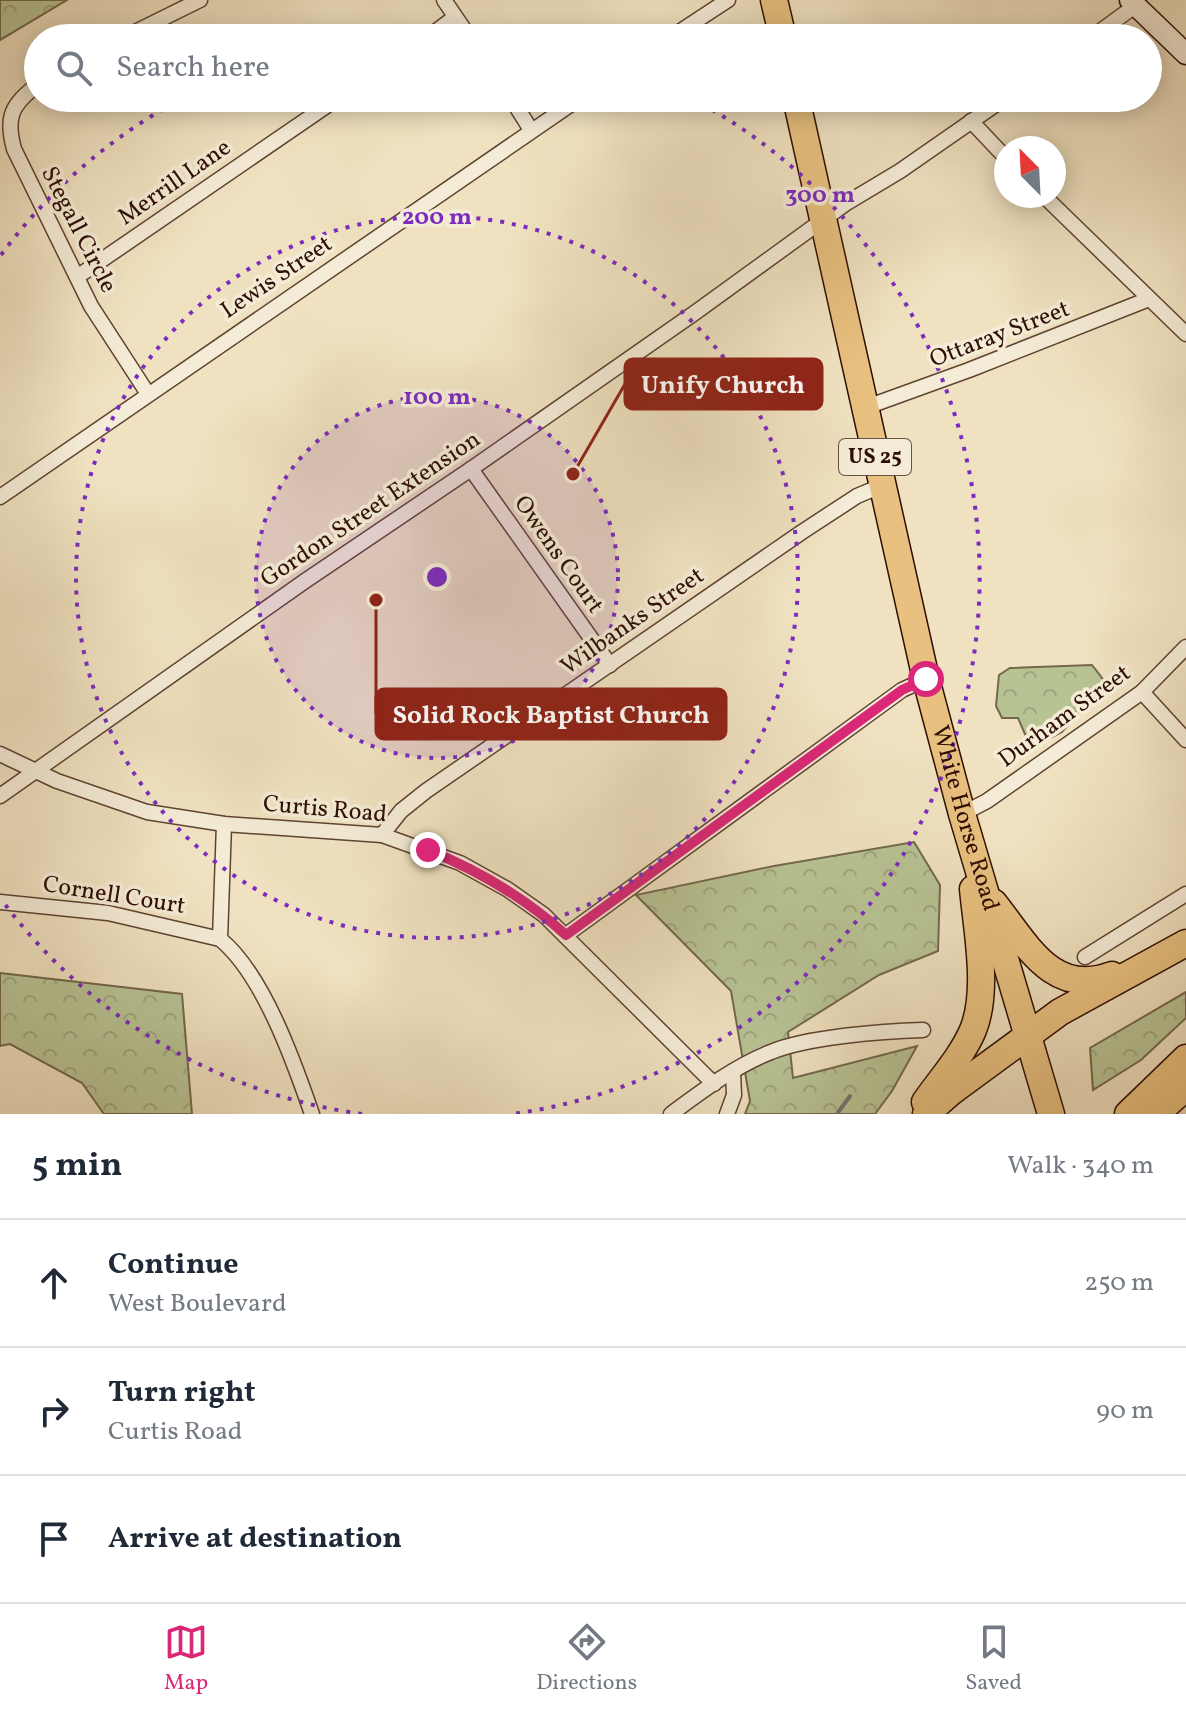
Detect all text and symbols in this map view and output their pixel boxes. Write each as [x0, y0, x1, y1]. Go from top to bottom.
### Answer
search box [24, 24, 1162, 112]
icon: search [52, 46, 96, 90]
text: Search here [116, 47, 270, 89]
street label: Merrill Lane [112, 132, 238, 234]
north arrow [994, 136, 1066, 208]
street label: Stegall Circle [32, 161, 124, 299]
text: 300 m [785, 179, 855, 213]
text: 200 m [402, 201, 472, 235]
street label: Lewis Street [214, 228, 340, 328]
street label: Ottaray Street [925, 293, 1075, 377]
callout: Unify Church [625, 359, 822, 409]
text: Unify Church [641, 368, 805, 404]
text: 100 m [403, 381, 471, 415]
street label: Gordon Street Extension [254, 424, 488, 596]
road number: US 25 [839, 439, 911, 475]
street label: Owens Court [505, 489, 611, 621]
street label: Wilbanks Street [554, 560, 712, 684]
centre of rings [423, 563, 451, 591]
street label: Durham Street [992, 657, 1138, 777]
route start [908, 661, 944, 697]
callout: Solid Rock Baptist Church [376, 689, 726, 739]
text: Solid Rock Baptist Church [392, 698, 710, 734]
street label: White Horse Road [922, 722, 1007, 915]
street label: Curtis Road [262, 788, 388, 832]
route end [410, 832, 446, 868]
street label: Cornell Court [40, 868, 188, 924]
text: 5 min [32, 1143, 122, 1190]
text: Walk · 340 m [1007, 1148, 1154, 1184]
text: Continue [108, 1244, 239, 1286]
icon: ahead [32, 1261, 76, 1305]
text: 250 m [1084, 1265, 1154, 1301]
text: West Boulevard [108, 1286, 287, 1322]
text: Turn right [108, 1372, 256, 1414]
icon: right [32, 1389, 76, 1433]
text: 90 m [1096, 1393, 1154, 1429]
text: Curtis Road [108, 1414, 243, 1450]
icon: arrive [32, 1517, 76, 1561]
text: Arrive at destination [108, 1518, 402, 1560]
tab: Map [164, 1620, 208, 1699]
tab: Directions [536, 1620, 637, 1699]
tab: Saved [965, 1620, 1022, 1699]

